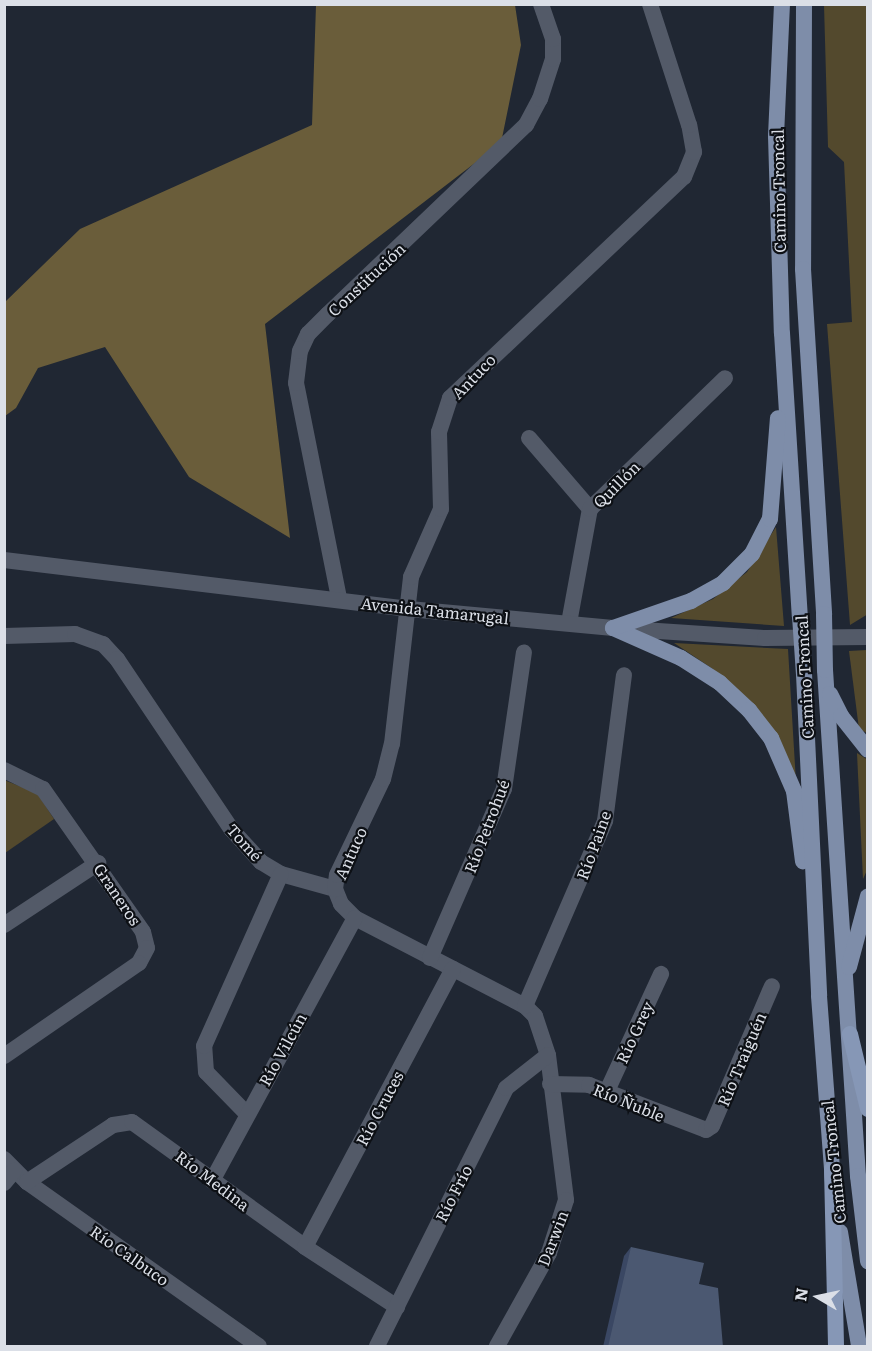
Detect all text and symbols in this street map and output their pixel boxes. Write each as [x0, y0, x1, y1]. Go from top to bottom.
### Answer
street label: Camino Troncal [767, 129, 789, 253]
street label: Constitución [323, 238, 409, 320]
street label: Antuco [447, 349, 499, 403]
street label: Quillón [589, 457, 643, 511]
street label: Avenida Tamarugal [360, 593, 510, 627]
street label: Camino Troncal [791, 615, 817, 739]
street label: Río Petrohué [459, 777, 513, 875]
street label: Río Paine [572, 808, 614, 882]
street label: Tomé [223, 819, 267, 865]
street label: Antuco [330, 824, 370, 882]
street label: Graneros [90, 859, 146, 929]
street label: Río Grey [611, 998, 657, 1066]
street label: Río Vilcún [254, 1009, 310, 1089]
street label: Río Traiguén [713, 1009, 769, 1109]
street label: Río Cruces [351, 1067, 407, 1149]
street label: Río Ñuble [591, 1079, 667, 1125]
street label: Camino Troncal [817, 1099, 849, 1225]
street label: Río Medina [172, 1146, 254, 1214]
street label: Río Frío [431, 1161, 475, 1225]
street label: Darwin [533, 1208, 571, 1268]
street label: Río Calbuco [87, 1221, 173, 1289]
north arrow [788, 1267, 848, 1327]
text: N [787, 1286, 813, 1303]

